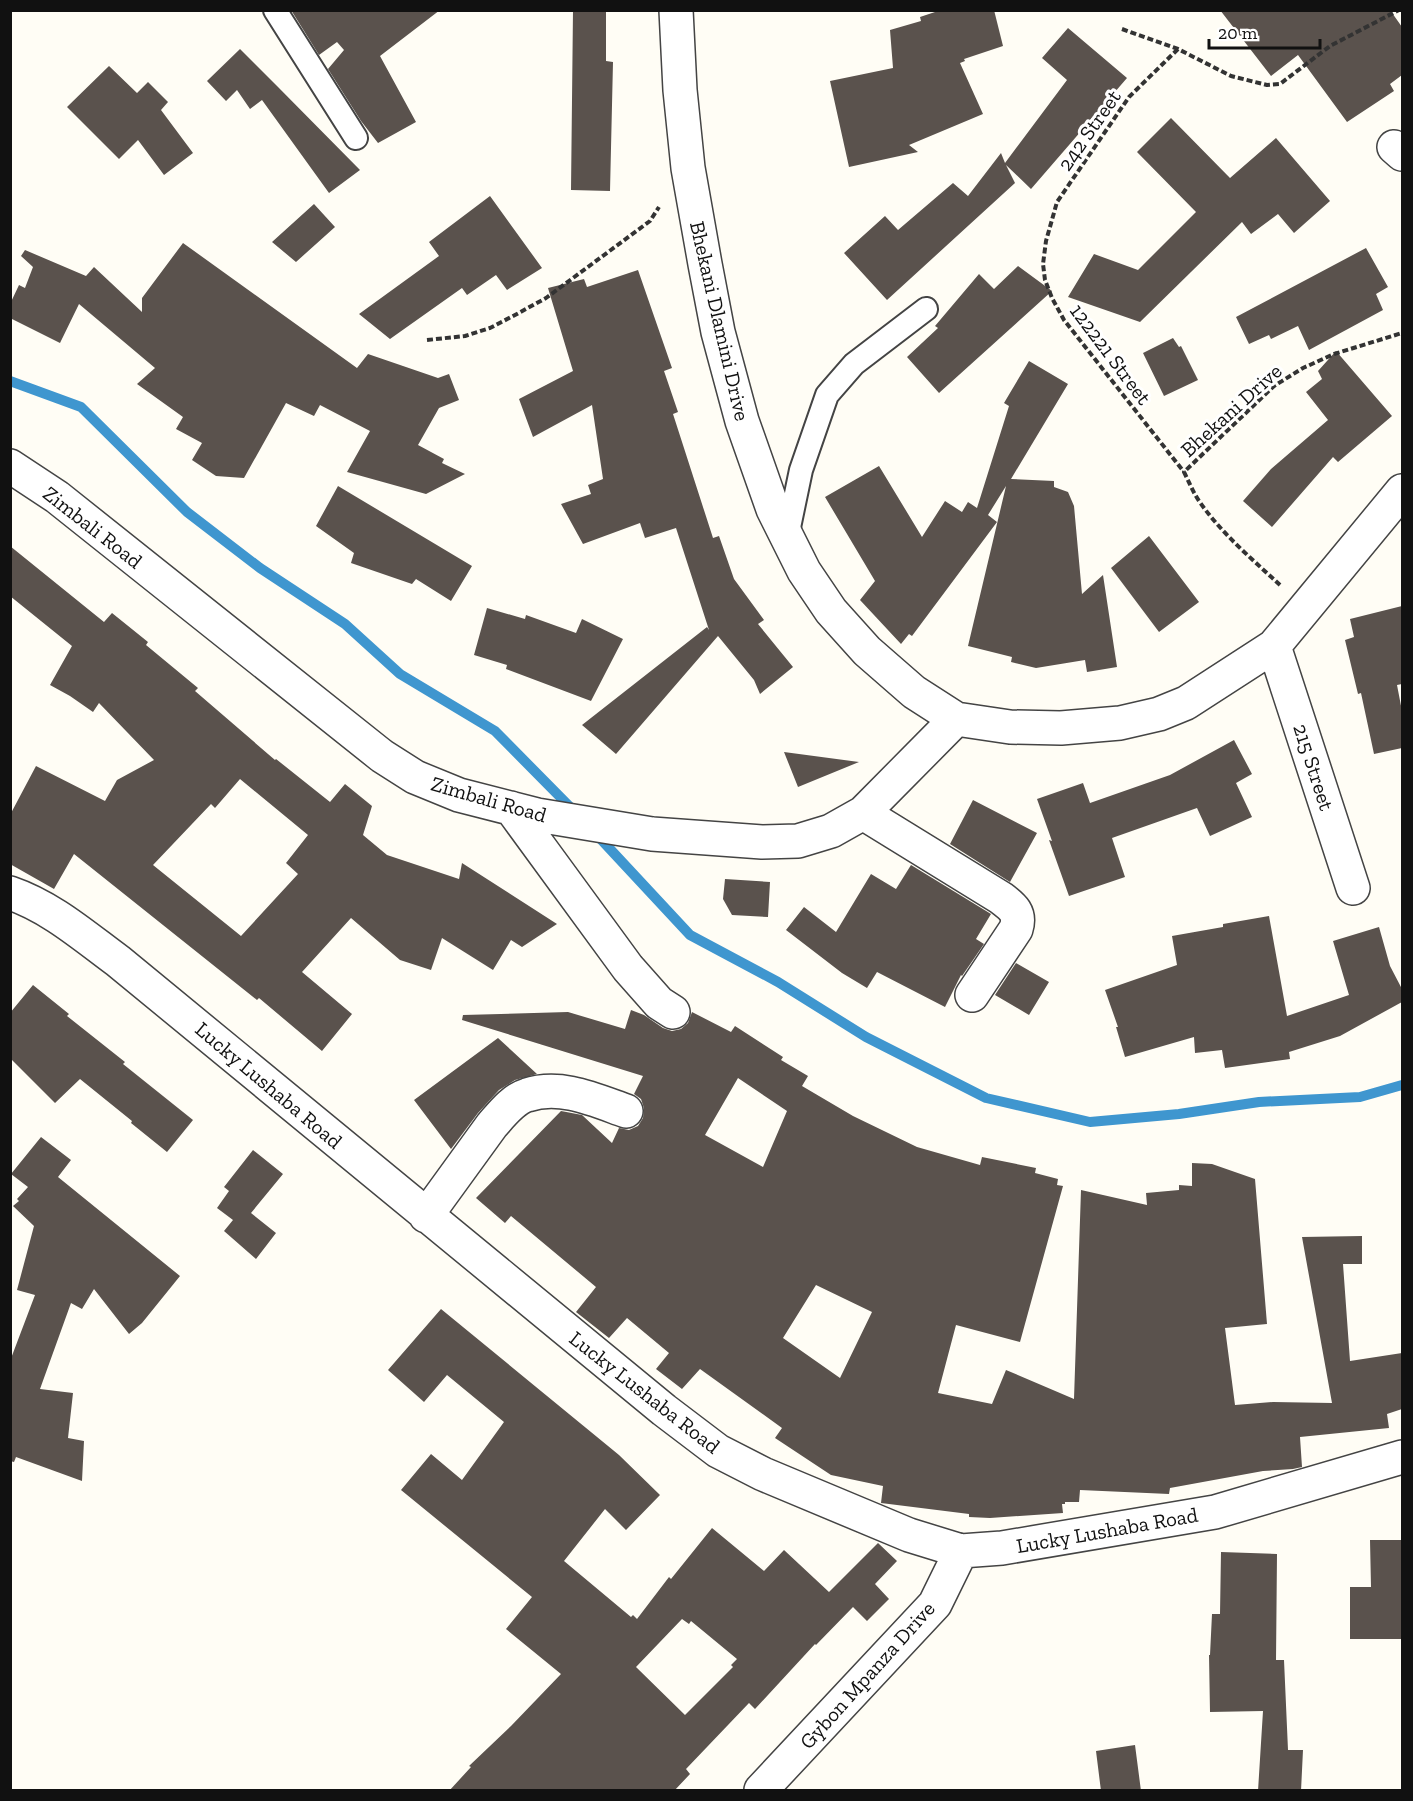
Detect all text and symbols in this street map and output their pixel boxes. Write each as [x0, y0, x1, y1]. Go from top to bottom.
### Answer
scale bar [1209, 12, 1320, 50]
text: 20 m [1218, 22, 1258, 44]
street label: 242 Street [1052, 85, 1126, 175]
street label: Bhekani Dlamini Drive [685, 219, 755, 423]
street label: 122221 Street [1065, 299, 1157, 409]
street label: Bhekani Drive [1175, 358, 1287, 462]
street label: Zimbali Road [38, 481, 148, 574]
street label: 215 Street [1288, 720, 1340, 814]
street label: Zimbali Road [428, 771, 550, 828]
street label: Lucky Lushaba Road [190, 1016, 348, 1154]
street label: Lucky Lushaba Road [565, 1325, 726, 1459]
street label: Lucky Lushaba Road [1014, 1502, 1200, 1558]
street label: Gybon Mpanza Drive [794, 1596, 940, 1754]

